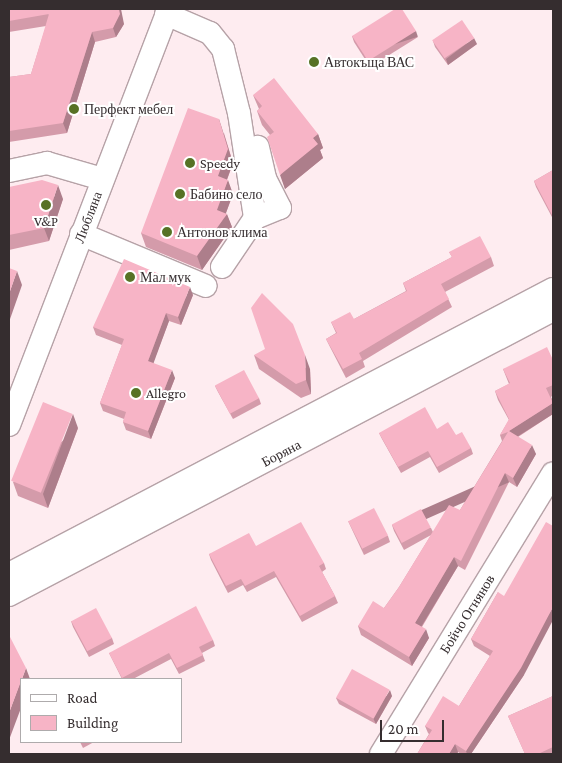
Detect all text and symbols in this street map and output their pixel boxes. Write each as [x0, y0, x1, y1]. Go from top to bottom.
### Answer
place label: Автокъща ВАС [324, 54, 414, 70]
marker: Автокъща ВАС [308, 56, 320, 68]
place label: Перфект мебел [84, 101, 173, 117]
marker: Перфект мебел [68, 103, 80, 115]
place label: Speedy [200, 155, 240, 171]
marker: Speedy [184, 157, 196, 169]
place label: Бабино село [190, 186, 263, 202]
marker: Бабино село [174, 188, 186, 200]
street label: Любляна [71, 189, 105, 245]
marker: V&P [40, 199, 52, 211]
place label: V&P [34, 213, 58, 229]
place label: Антонов клима [177, 224, 268, 240]
marker: Антонов клима [161, 226, 173, 238]
place label: Мал мук [140, 269, 191, 285]
marker: Мал мук [124, 271, 136, 283]
place label: Allegro [146, 385, 186, 401]
marker: Allegro [130, 387, 142, 399]
street label: Боряна [258, 436, 304, 470]
street label: Бойчо Огнянов [436, 571, 498, 657]
legend [20, 678, 182, 743]
text: Road [67, 690, 97, 706]
scale bar [382, 710, 446, 742]
text: Building [67, 715, 118, 731]
text: 20 m [388, 721, 419, 737]

